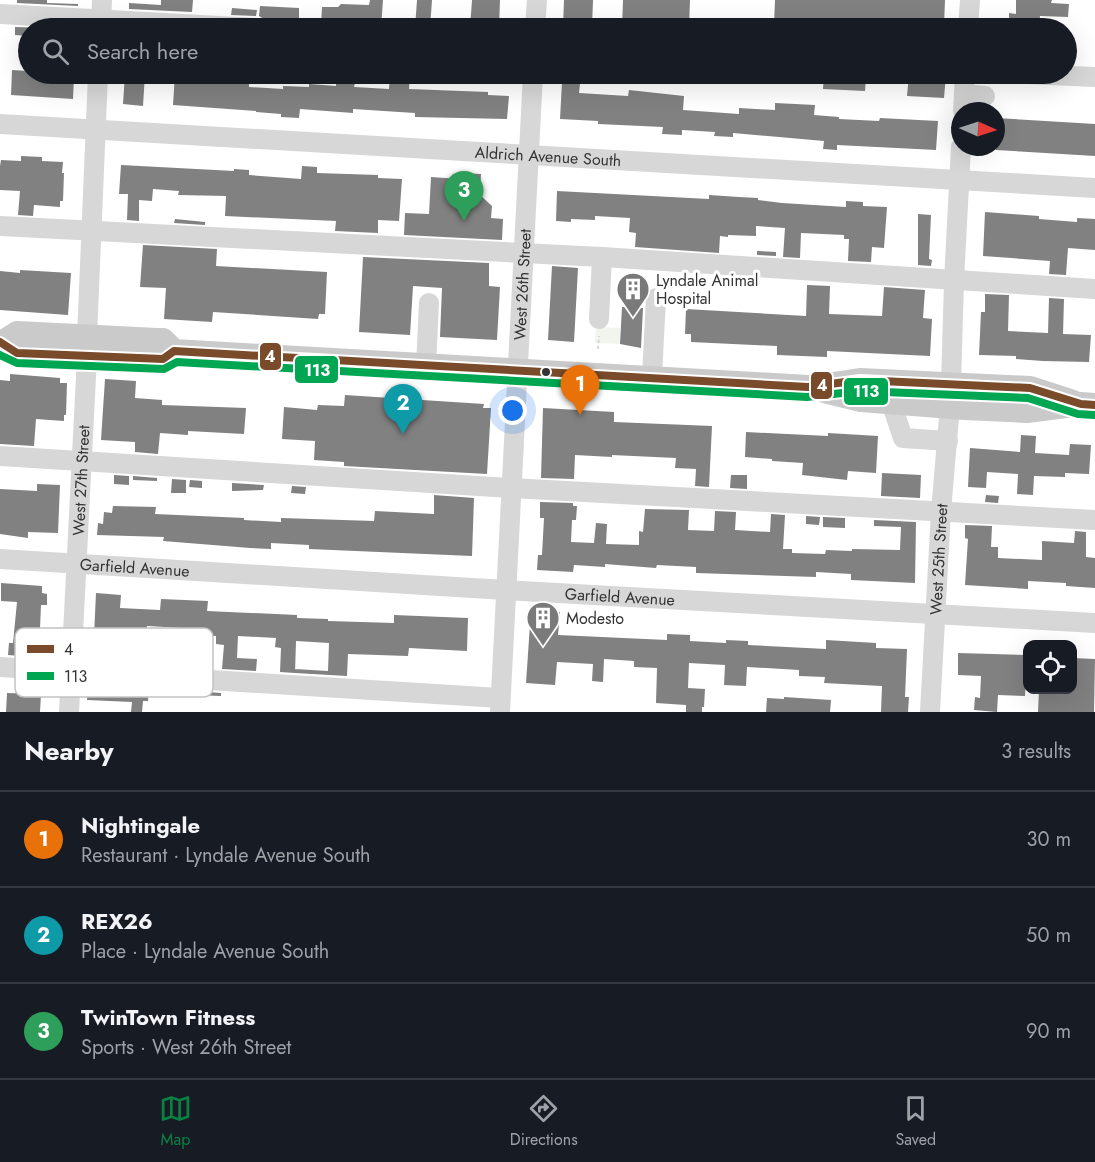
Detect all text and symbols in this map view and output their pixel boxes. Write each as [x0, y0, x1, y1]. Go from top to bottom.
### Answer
search box [18, 18, 1077, 84]
icon: search [39, 35, 72, 68]
text: Search here [87, 35, 198, 67]
north arrow [951, 102, 1005, 156]
street label: Aldrich Avenue South [474, 141, 622, 172]
pin: 3 [444, 172, 484, 221]
street label: West 26th Street [508, 228, 537, 341]
place label: Lyndale Animal Hospital [656, 269, 758, 310]
building icon: Lyndale Animal Hospital [615, 271, 651, 318]
line badge: 4 [259, 342, 282, 371]
text: 4 [264, 345, 276, 368]
line badge: 113 [294, 355, 339, 384]
text: 113 [304, 359, 330, 382]
unlabelled marker [540, 366, 552, 378]
pin: 1 [560, 366, 600, 415]
line badge: 4 [810, 371, 833, 400]
text: 4 [816, 374, 828, 397]
line badge: 113 [843, 377, 889, 406]
text: 113 [853, 380, 879, 403]
pin: 2 [384, 384, 422, 434]
your location [498, 396, 527, 425]
street label: West 27th Street [67, 424, 96, 536]
street label: West 25th Street [924, 503, 954, 615]
street label: Garfield Avenue [79, 553, 190, 583]
street label: Garfield Avenue [564, 582, 675, 611]
building icon: Modesto [525, 600, 561, 647]
place label: Modesto [566, 607, 624, 630]
legend [15, 628, 213, 697]
text: 4 [64, 638, 73, 661]
map controls [1023, 640, 1077, 694]
button: locate [1023, 640, 1077, 694]
text: 113 [64, 665, 87, 688]
text: Nearby [24, 732, 113, 770]
text: 3 results [1001, 737, 1071, 766]
text: Nightingale [81, 809, 200, 841]
text: 1 [38, 825, 49, 854]
text: 30 m [1026, 825, 1071, 854]
text: Restaurant · Lyndale Avenue South [81, 841, 370, 870]
text: REX26 [81, 905, 153, 937]
text: 2 [37, 921, 50, 950]
text: 50 m [1026, 921, 1071, 950]
text: Place · Lyndale Avenue South [81, 937, 329, 966]
text: TwinTown Fitness [81, 1001, 255, 1033]
text: 3 [37, 1017, 50, 1046]
text: 90 m [1026, 1017, 1071, 1046]
text: Sports · West 26th Street [81, 1033, 291, 1062]
tab: Map [159, 1092, 192, 1151]
tab: Directions [510, 1092, 578, 1151]
tab: Saved [895, 1092, 936, 1151]

